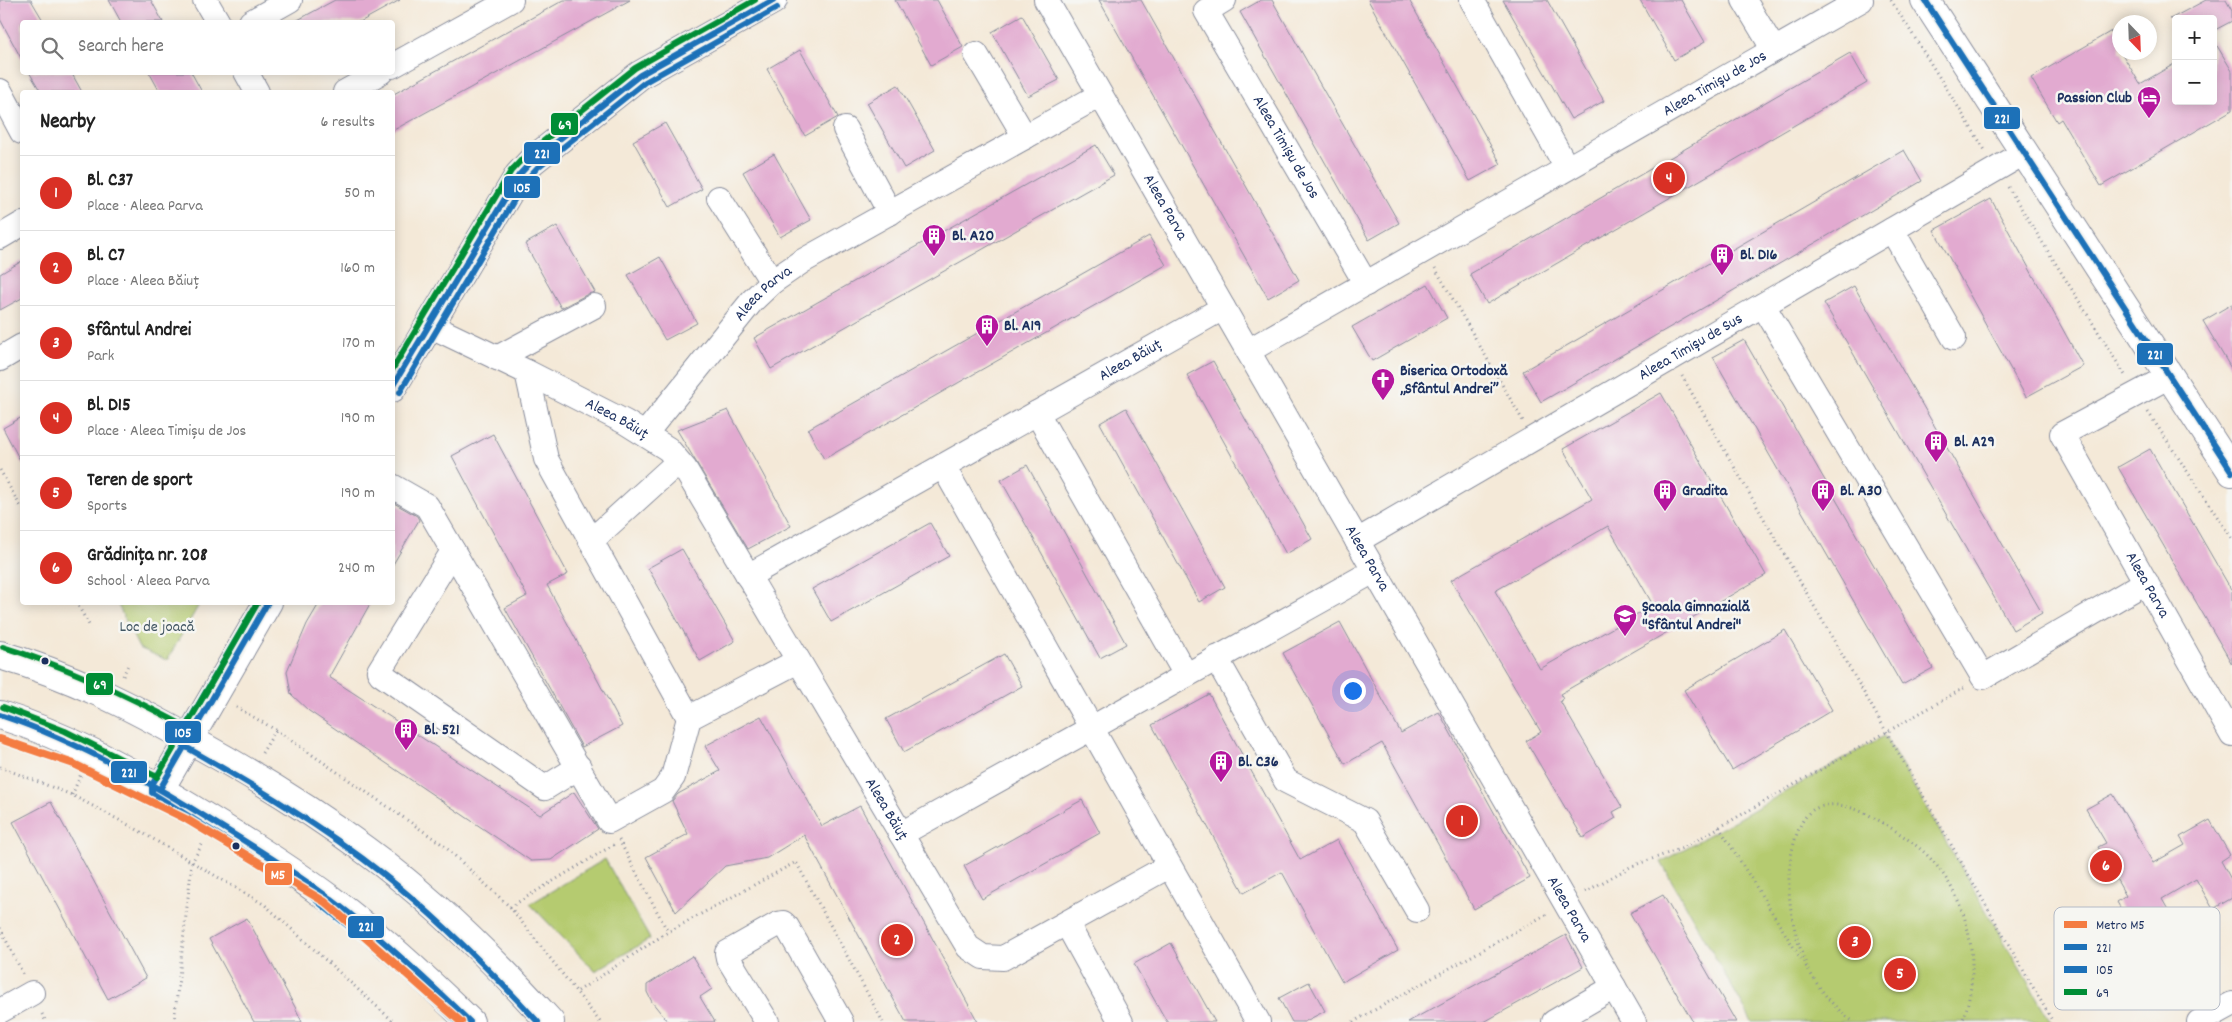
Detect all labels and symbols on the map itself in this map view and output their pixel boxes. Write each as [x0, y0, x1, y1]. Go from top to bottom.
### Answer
north arrow [2112, 15, 2157, 60]
street label: Aleea Timișu de Jos [1659, 45, 1771, 123]
hotel icon: Passion Club [2136, 85, 2162, 119]
place label: Passion Club [2057, 87, 2132, 110]
street label: Aleea Timișu de Jos [1246, 91, 1325, 203]
line badge: 221 [1983, 106, 2021, 130]
text: 221 [1994, 110, 2010, 130]
line badge: 69 [550, 112, 579, 136]
text: 69 [558, 116, 572, 136]
line badge: 221 [523, 141, 561, 165]
text: 221 [534, 145, 550, 165]
pin: 4 [1653, 159, 1685, 197]
street label: Aleea Parva [1137, 170, 1194, 245]
line badge: 105 [503, 175, 541, 199]
text: 105 [513, 179, 531, 199]
building icon: Bl. A20 [921, 223, 947, 257]
place label: Bl. A20 [952, 225, 994, 248]
building icon: Bl. D16 [1709, 242, 1735, 276]
place label: Bl. D16 [1740, 244, 1777, 267]
street label: Aleea Parva [729, 260, 797, 326]
street label: Aleea Timișu de Sus [1634, 307, 1747, 386]
building icon: Bl. A19 [974, 313, 1000, 347]
place label: Bl. A19 [1004, 315, 1041, 338]
street label: Aleea Băiuț [1095, 333, 1166, 387]
line badge: 221 [2136, 342, 2174, 366]
text: 221 [2147, 346, 2163, 366]
place label: Biserica Ortodoxă „Sfântul Andrei” [1400, 360, 1508, 401]
church icon: Biserica Ortodoxă „Sfântul Andrei” [1370, 367, 1396, 401]
street label: Aleea Băiuț [581, 392, 653, 446]
building icon: Bl. A29 [1923, 429, 1949, 463]
place label: Bl. A29 [1954, 431, 1995, 454]
building icon: Gradita [1652, 478, 1678, 512]
building icon: Bl. A30 [1810, 478, 1836, 512]
place label: Gradita [1682, 480, 1729, 503]
place label: Bl. A30 [1840, 480, 1882, 503]
street label: Aleea Parva [1339, 521, 1396, 596]
street label: Aleea Parva [2119, 548, 2175, 623]
place label: Școala Gimnazială "Sfântul Andrei" [1642, 596, 1751, 637]
school or university icon: Școala Gimnazială "Sfântul Andrei" [1612, 603, 1638, 637]
park label: Loc de joacă [119, 616, 195, 639]
unlabelled marker [40, 656, 50, 666]
line badge: 69 [85, 672, 114, 696]
text: 69 [93, 676, 107, 696]
your location [1340, 678, 1366, 704]
building icon: Bl. 521 [393, 717, 419, 751]
place label: Bl. 521 [424, 719, 460, 742]
line badge: 105 [164, 720, 202, 744]
text: 105 [174, 724, 192, 744]
building icon: Bl. C36 [1208, 749, 1234, 783]
place label: Bl. C36 [1238, 751, 1279, 774]
line badge: 221 [110, 760, 148, 784]
text: 221 [121, 764, 137, 784]
street label: Aleea Băiuț [859, 774, 914, 845]
pin: 1 [1446, 802, 1478, 840]
unlabelled marker [231, 841, 241, 851]
pin: 6 [2090, 847, 2122, 885]
line badge: M5 [264, 862, 293, 886]
text: M5 [271, 866, 286, 886]
street label: Aleea Parva [1541, 872, 1597, 947]
legend [2054, 907, 2220, 1010]
line badge: 221 [347, 915, 385, 939]
text: Metro M5 [2096, 916, 2145, 936]
text: 221 [358, 918, 374, 938]
pin: 2 [881, 921, 913, 959]
pin: 3 [1839, 923, 1871, 961]
text: 221 [2096, 939, 2111, 959]
pin: 5 [1884, 955, 1916, 993]
text: 105 [2096, 961, 2113, 981]
text: 69 [2096, 984, 2109, 1004]

